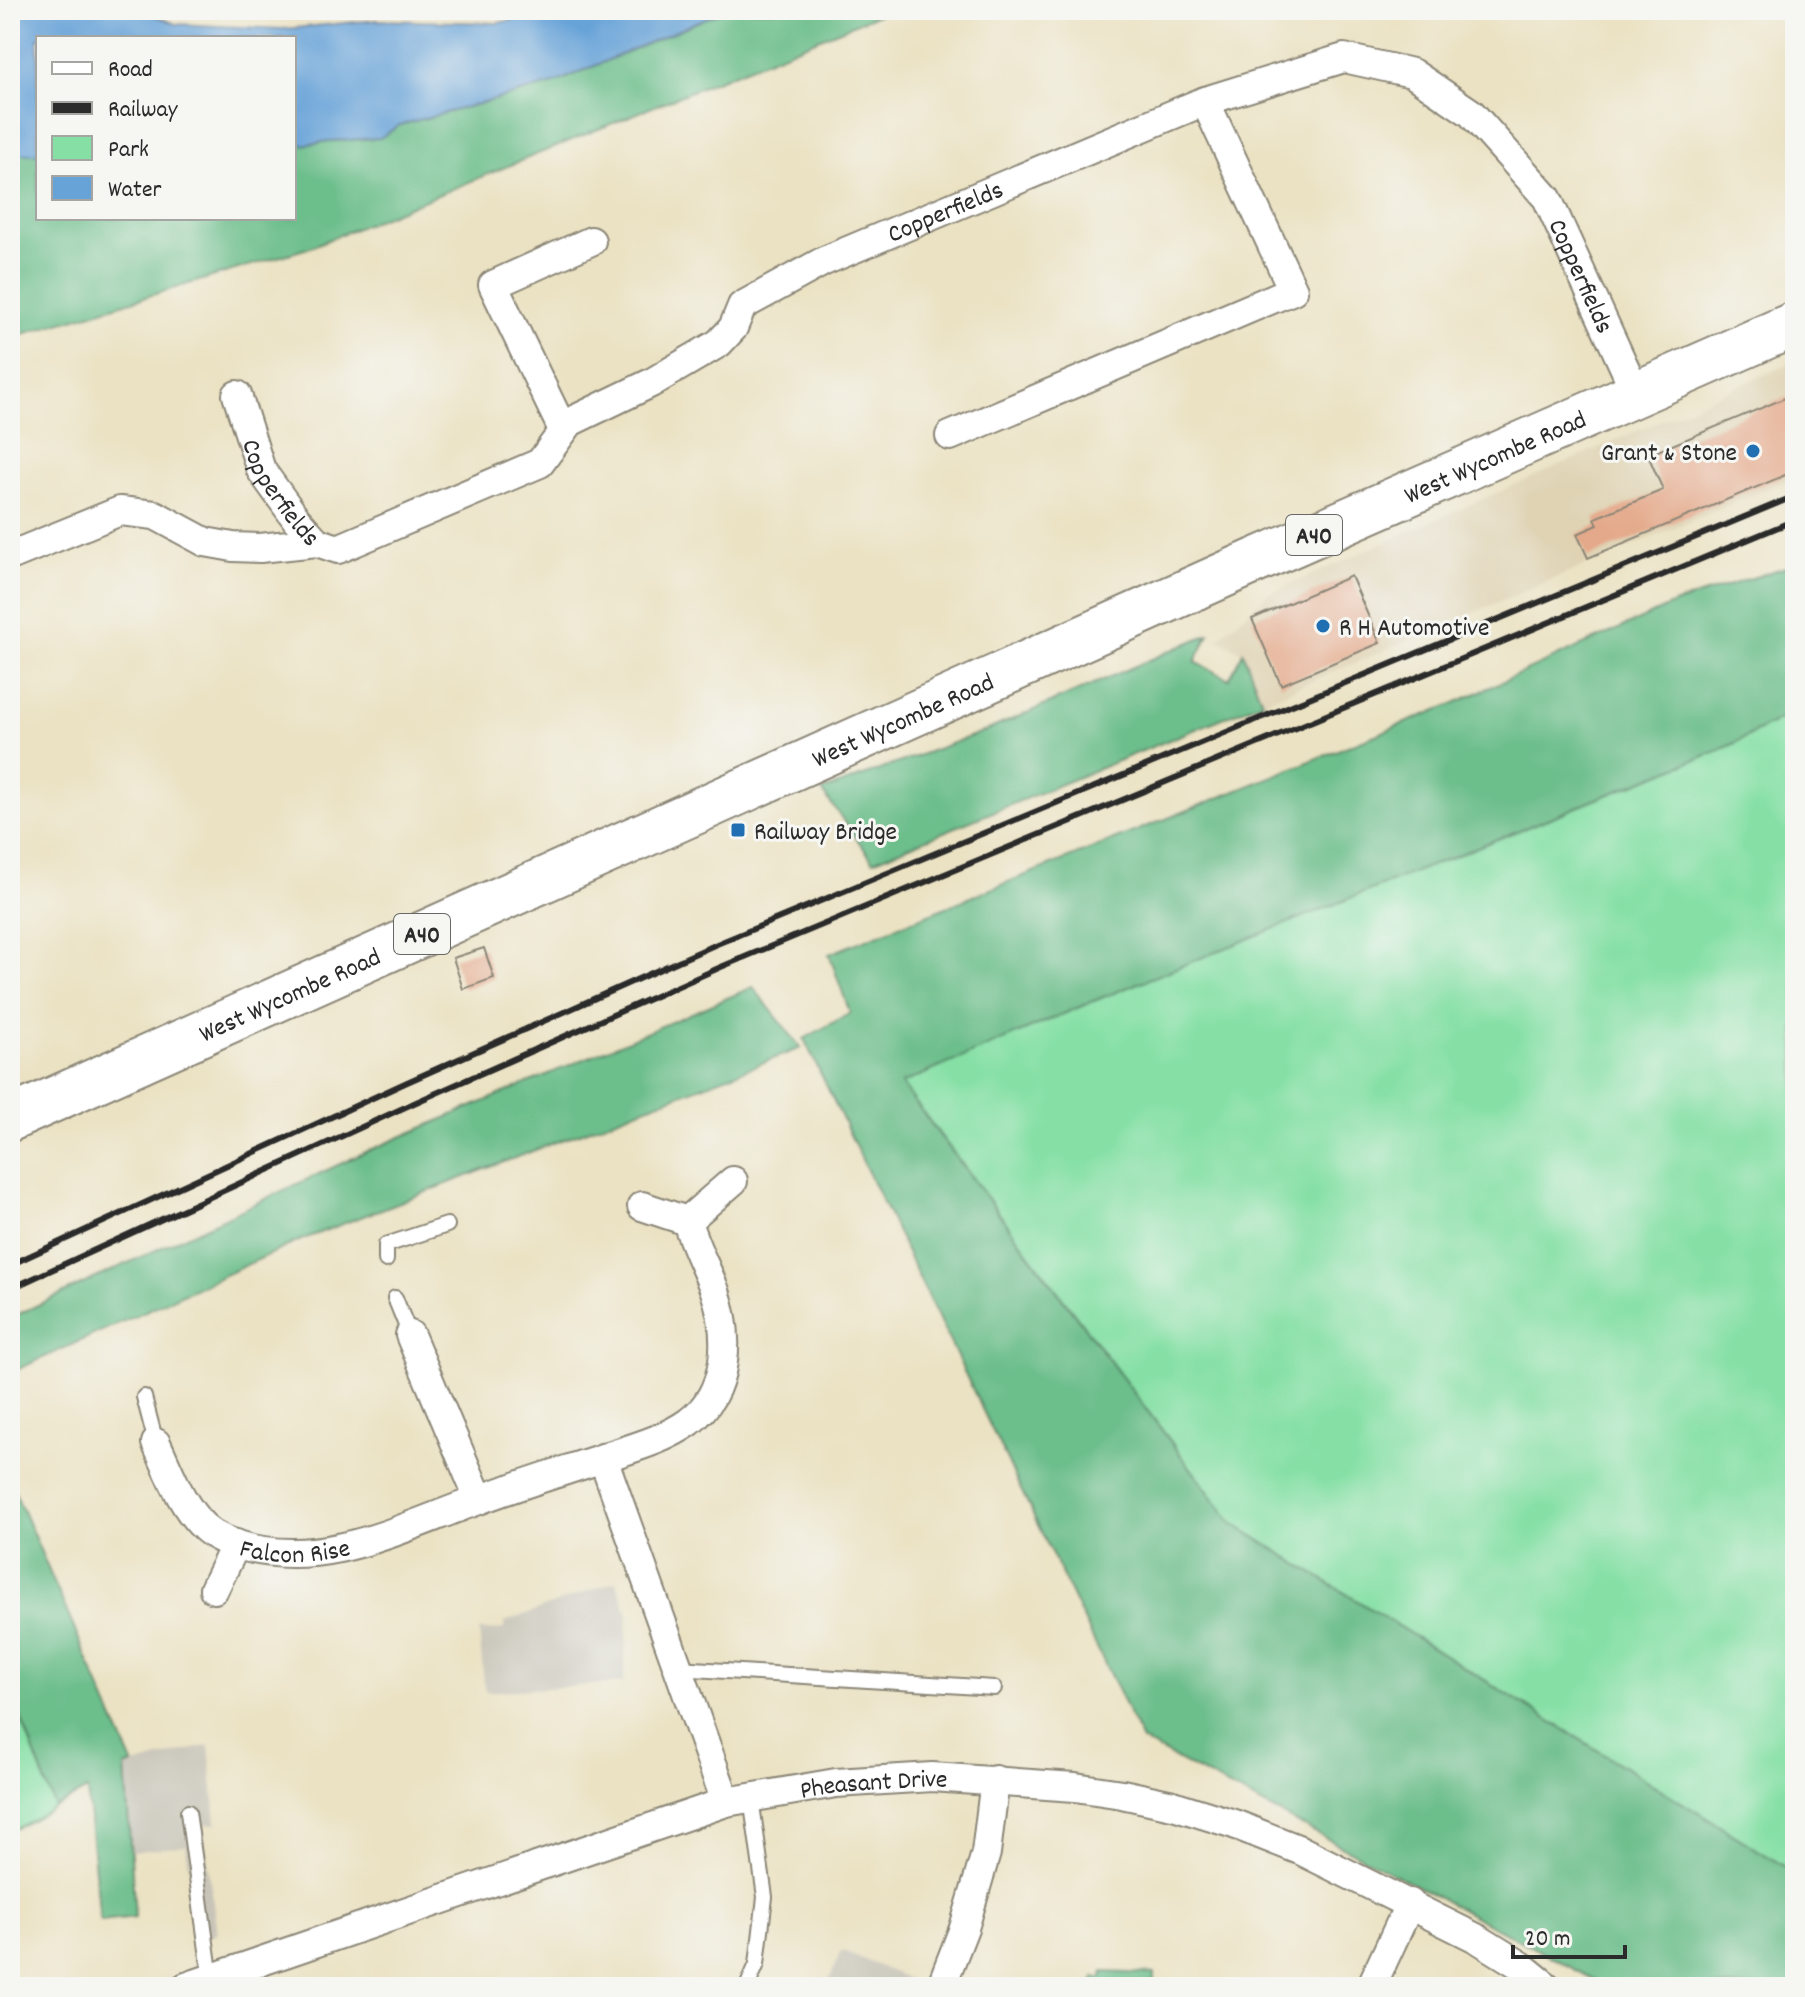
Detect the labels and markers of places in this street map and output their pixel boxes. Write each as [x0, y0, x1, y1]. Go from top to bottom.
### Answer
place label: Grant & Stone [1601, 436, 1737, 473]
marker: Grant & Stone [1744, 442, 1762, 460]
place label: R H Automotive [1339, 611, 1490, 648]
marker: R H Automotive [1314, 617, 1332, 635]
place label: Railway Bridge [754, 815, 897, 852]
marker: Railway Bridge [729, 821, 747, 839]

